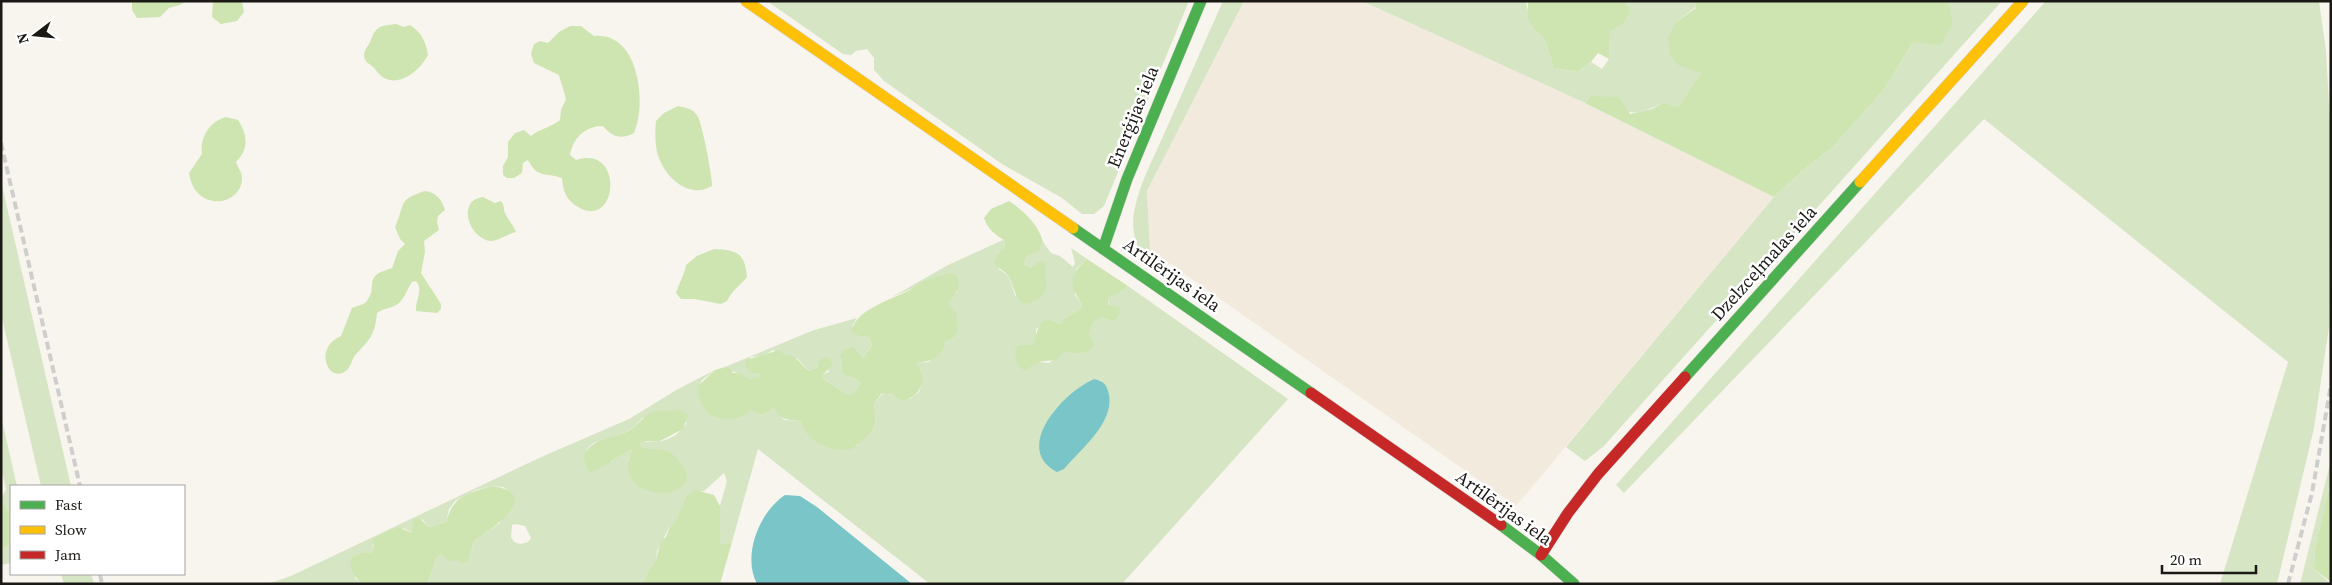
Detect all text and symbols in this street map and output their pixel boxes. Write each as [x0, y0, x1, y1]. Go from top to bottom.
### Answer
north arrow [10, 10, 60, 60]
text: N [11, 31, 34, 46]
street label: Enerģijas iela [1101, 61, 1165, 172]
street label: Dzelzceļmalas iela [1705, 199, 1823, 326]
street label: Artilērijas iela [1119, 232, 1227, 318]
street label: Artilērijas iela [1451, 464, 1558, 552]
legend [10, 485, 185, 575]
text: Fast [55, 494, 82, 515]
text: Slow [55, 519, 87, 540]
scale bar [2162, 542, 2256, 574]
text: Jam [54, 544, 82, 565]
text: 20 m [2170, 549, 2202, 570]

